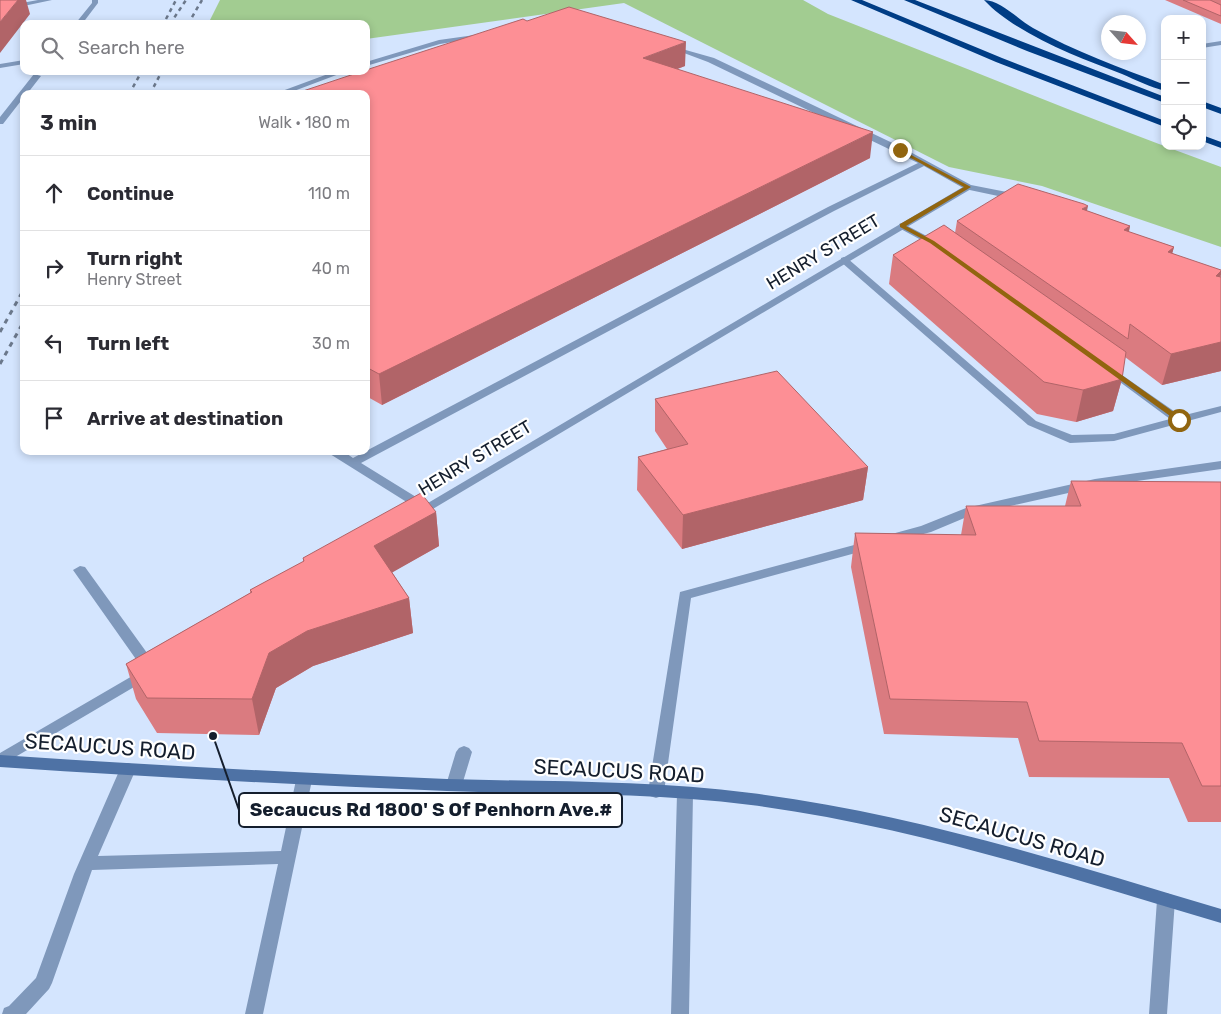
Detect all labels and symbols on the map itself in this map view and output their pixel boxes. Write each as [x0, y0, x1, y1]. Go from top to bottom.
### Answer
north arrow [1101, 15, 1146, 60]
route end [889, 139, 912, 162]
street label: HENRY STREET [762, 209, 884, 295]
route start [1168, 409, 1191, 432]
street label: HENRY STREET [414, 415, 536, 501]
street label: SECAUCUS ROAD [24, 728, 196, 765]
street label: SECAUCUS ROAD [533, 754, 705, 787]
callout: Secaucus Rd 1800' S Of Penhorn Ave.# [239, 793, 622, 827]
text: Secaucus Rd 1800' S Of Penhorn Ave.# [250, 798, 612, 821]
street label: SECAUCUS ROAD [936, 801, 1108, 872]

